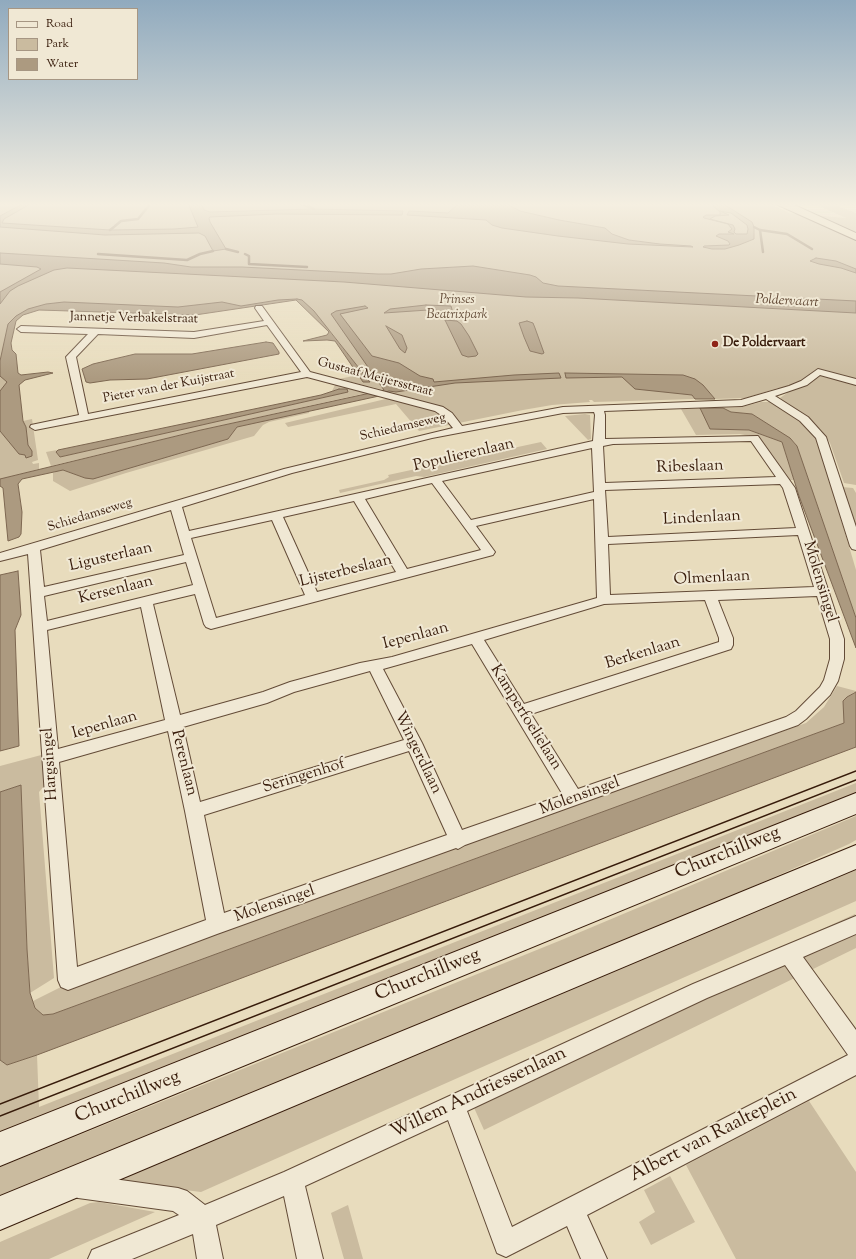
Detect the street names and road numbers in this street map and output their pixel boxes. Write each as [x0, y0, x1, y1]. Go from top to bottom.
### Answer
street label: Jannetje Verbakelstraat [70, 310, 198, 328]
street label: Gustaaf Meijersstraat [316, 355, 434, 401]
street label: Pieter van der Kuijstraat [102, 367, 236, 407]
street label: Schiedamseweg [359, 411, 447, 445]
street label: Populierenlaan [412, 435, 516, 477]
street label: Ribeslaan [656, 457, 724, 479]
street label: Schiedamseweg [46, 496, 134, 536]
street label: Lindenlaan [663, 507, 741, 531]
street label: Ligusterlaan [67, 539, 155, 577]
street label: Molensingel [798, 539, 840, 625]
street label: Lijsterbeslaan [298, 551, 394, 593]
street label: Olmenlaan [673, 567, 751, 591]
street label: Kersenlaan [77, 572, 155, 610]
street label: Iepenlaan [381, 619, 451, 655]
street label: Berkenlaan [603, 633, 683, 675]
street label: Kamperfoelielaan [485, 662, 565, 774]
street label: Iepenlaan [70, 708, 140, 744]
street label: Wingerdlaan [389, 709, 445, 797]
street label: Hargsingel [39, 727, 63, 801]
street label: Perenlaan [166, 728, 200, 798]
street label: Seringenhof [261, 755, 347, 799]
street label: Molensingel [537, 774, 623, 820]
street label: Churchillweg [672, 823, 784, 885]
street label: Molensingel [232, 882, 318, 928]
street label: Churchillweg [372, 945, 484, 1007]
street label: Willem Andriessenlaan [387, 1043, 571, 1145]
street label: Churchillweg [72, 1067, 184, 1129]
street label: Albert van Raalteplein [627, 1084, 801, 1188]

